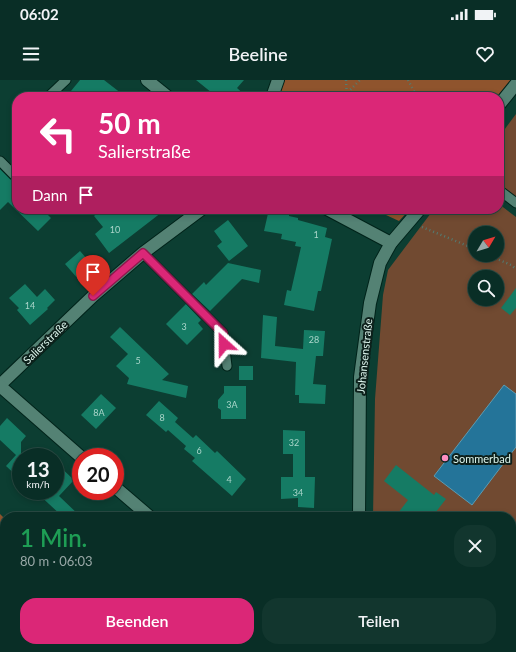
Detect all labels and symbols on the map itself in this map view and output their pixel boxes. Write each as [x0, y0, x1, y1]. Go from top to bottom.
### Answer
house number: 10 [110, 224, 120, 235]
north arrow [468, 226, 504, 262]
house number: 1 [313, 229, 319, 240]
pin [76, 255, 110, 296]
house number: 14 [25, 300, 35, 311]
street label: Salierstraße [20, 318, 70, 366]
street label: Johansenstraße [354, 318, 374, 394]
house number: 3 [181, 321, 187, 332]
position arrow [203, 323, 245, 365]
house number: 28 [309, 334, 319, 345]
house number: 5 [135, 355, 141, 366]
house number: 3A [226, 399, 239, 410]
house number: 8A [93, 407, 106, 418]
house number: 8 [159, 412, 165, 423]
house number: 32 [289, 437, 299, 448]
house number: 6 [196, 445, 202, 456]
speed limit sign: 20 [72, 448, 124, 500]
place label: Sommerbad [453, 452, 511, 465]
marker: Sommerbad [440, 453, 450, 463]
house number: 4 [226, 474, 232, 485]
house number: 34 [293, 487, 303, 498]

